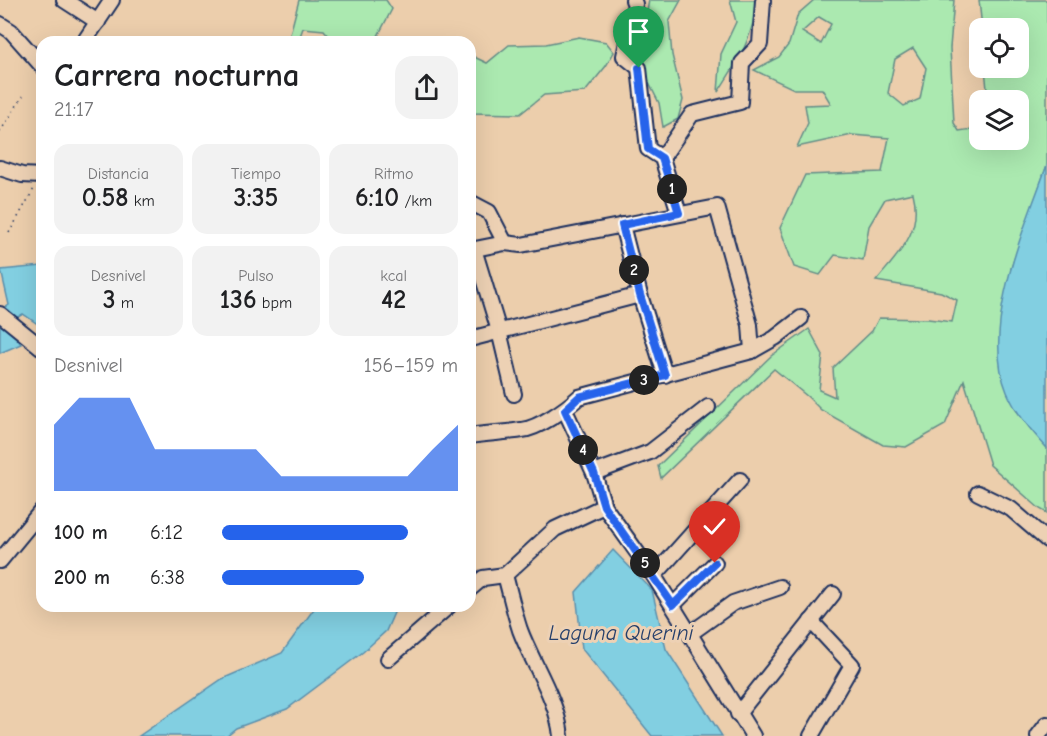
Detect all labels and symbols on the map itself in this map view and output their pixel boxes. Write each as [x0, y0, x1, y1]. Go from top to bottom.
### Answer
pin [613, 6, 664, 68]
pin: 1 [657, 174, 687, 204]
pin: 2 [619, 255, 649, 285]
pin: 3 [629, 365, 659, 395]
pin: 4 [568, 435, 598, 465]
pin [689, 501, 740, 563]
pin: 5 [630, 548, 660, 578]
water label: Laguna Querini [548, 620, 695, 646]

